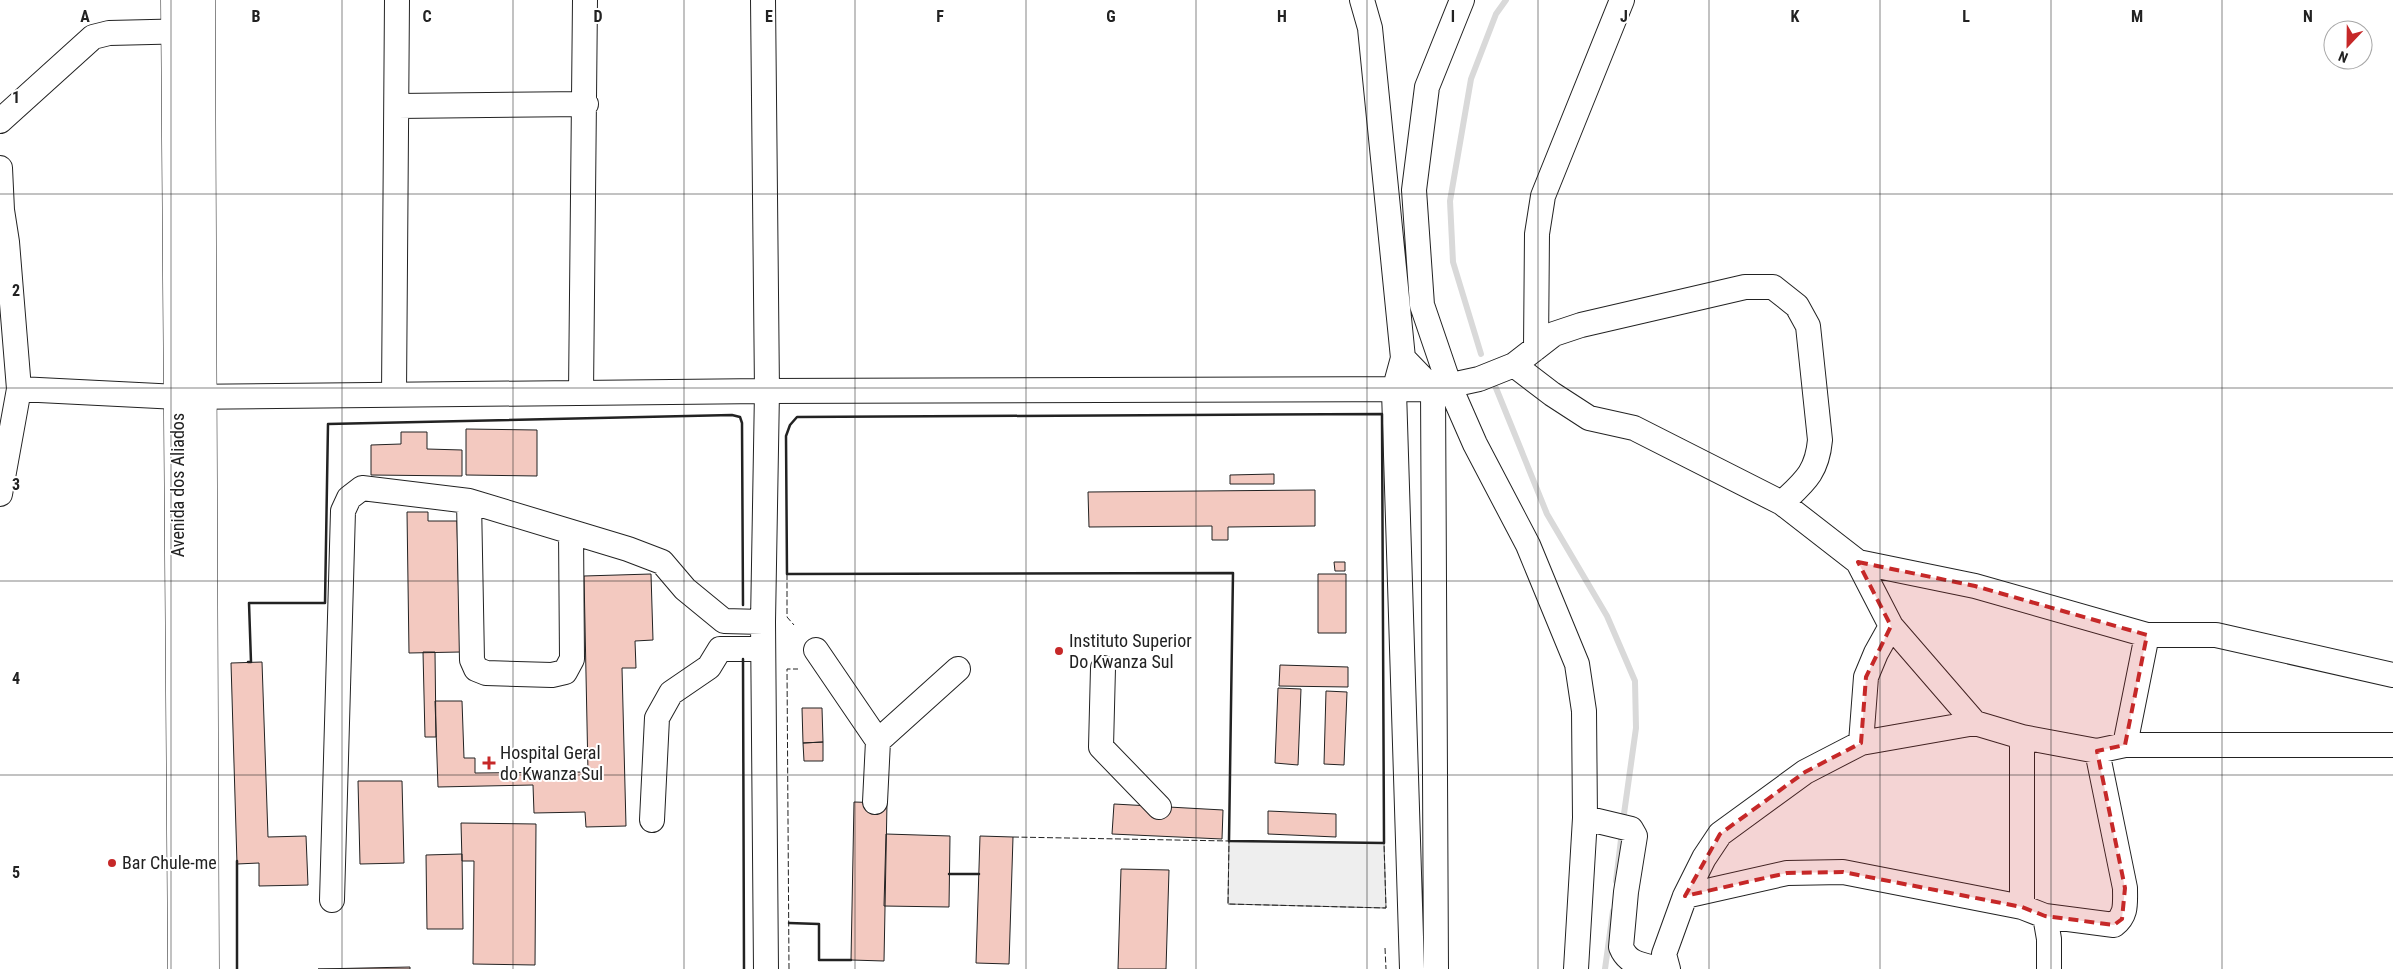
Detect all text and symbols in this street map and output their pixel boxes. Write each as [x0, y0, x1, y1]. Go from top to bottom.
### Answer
text: A [80, 7, 90, 26]
text: B [252, 7, 261, 26]
text: C [422, 7, 432, 26]
text: D [593, 7, 603, 26]
text: E [765, 7, 773, 26]
text: F [936, 7, 944, 26]
text: G [1106, 7, 1116, 26]
text: H [1277, 7, 1287, 26]
text: I [1451, 7, 1455, 26]
text: J [1620, 7, 1628, 26]
text: K [1791, 7, 1800, 26]
text: L [1962, 7, 1970, 26]
text: M [2131, 7, 2143, 26]
text: N [2303, 7, 2313, 26]
north arrow [2323, 20, 2373, 70]
text: N [2336, 48, 2350, 66]
text: 1 [12, 88, 20, 107]
text: 2 [12, 281, 20, 300]
street label: Avenida dos Aliados [167, 413, 188, 557]
text: 3 [12, 475, 20, 494]
place label: Instituto Superior Do Kwanza Sul [1069, 630, 1192, 672]
marker: Instituto Superior Do Kwanza Sul [1053, 645, 1065, 657]
text: 4 [12, 669, 20, 688]
place label: Hospital Geral do Kwanza Sul [500, 742, 603, 784]
marker: Hospital Geral do Kwanza Sul [482, 756, 496, 770]
place label: Bar Chule-me [122, 852, 217, 873]
marker: Bar Chule-me [106, 857, 118, 869]
text: 5 [12, 863, 20, 882]

